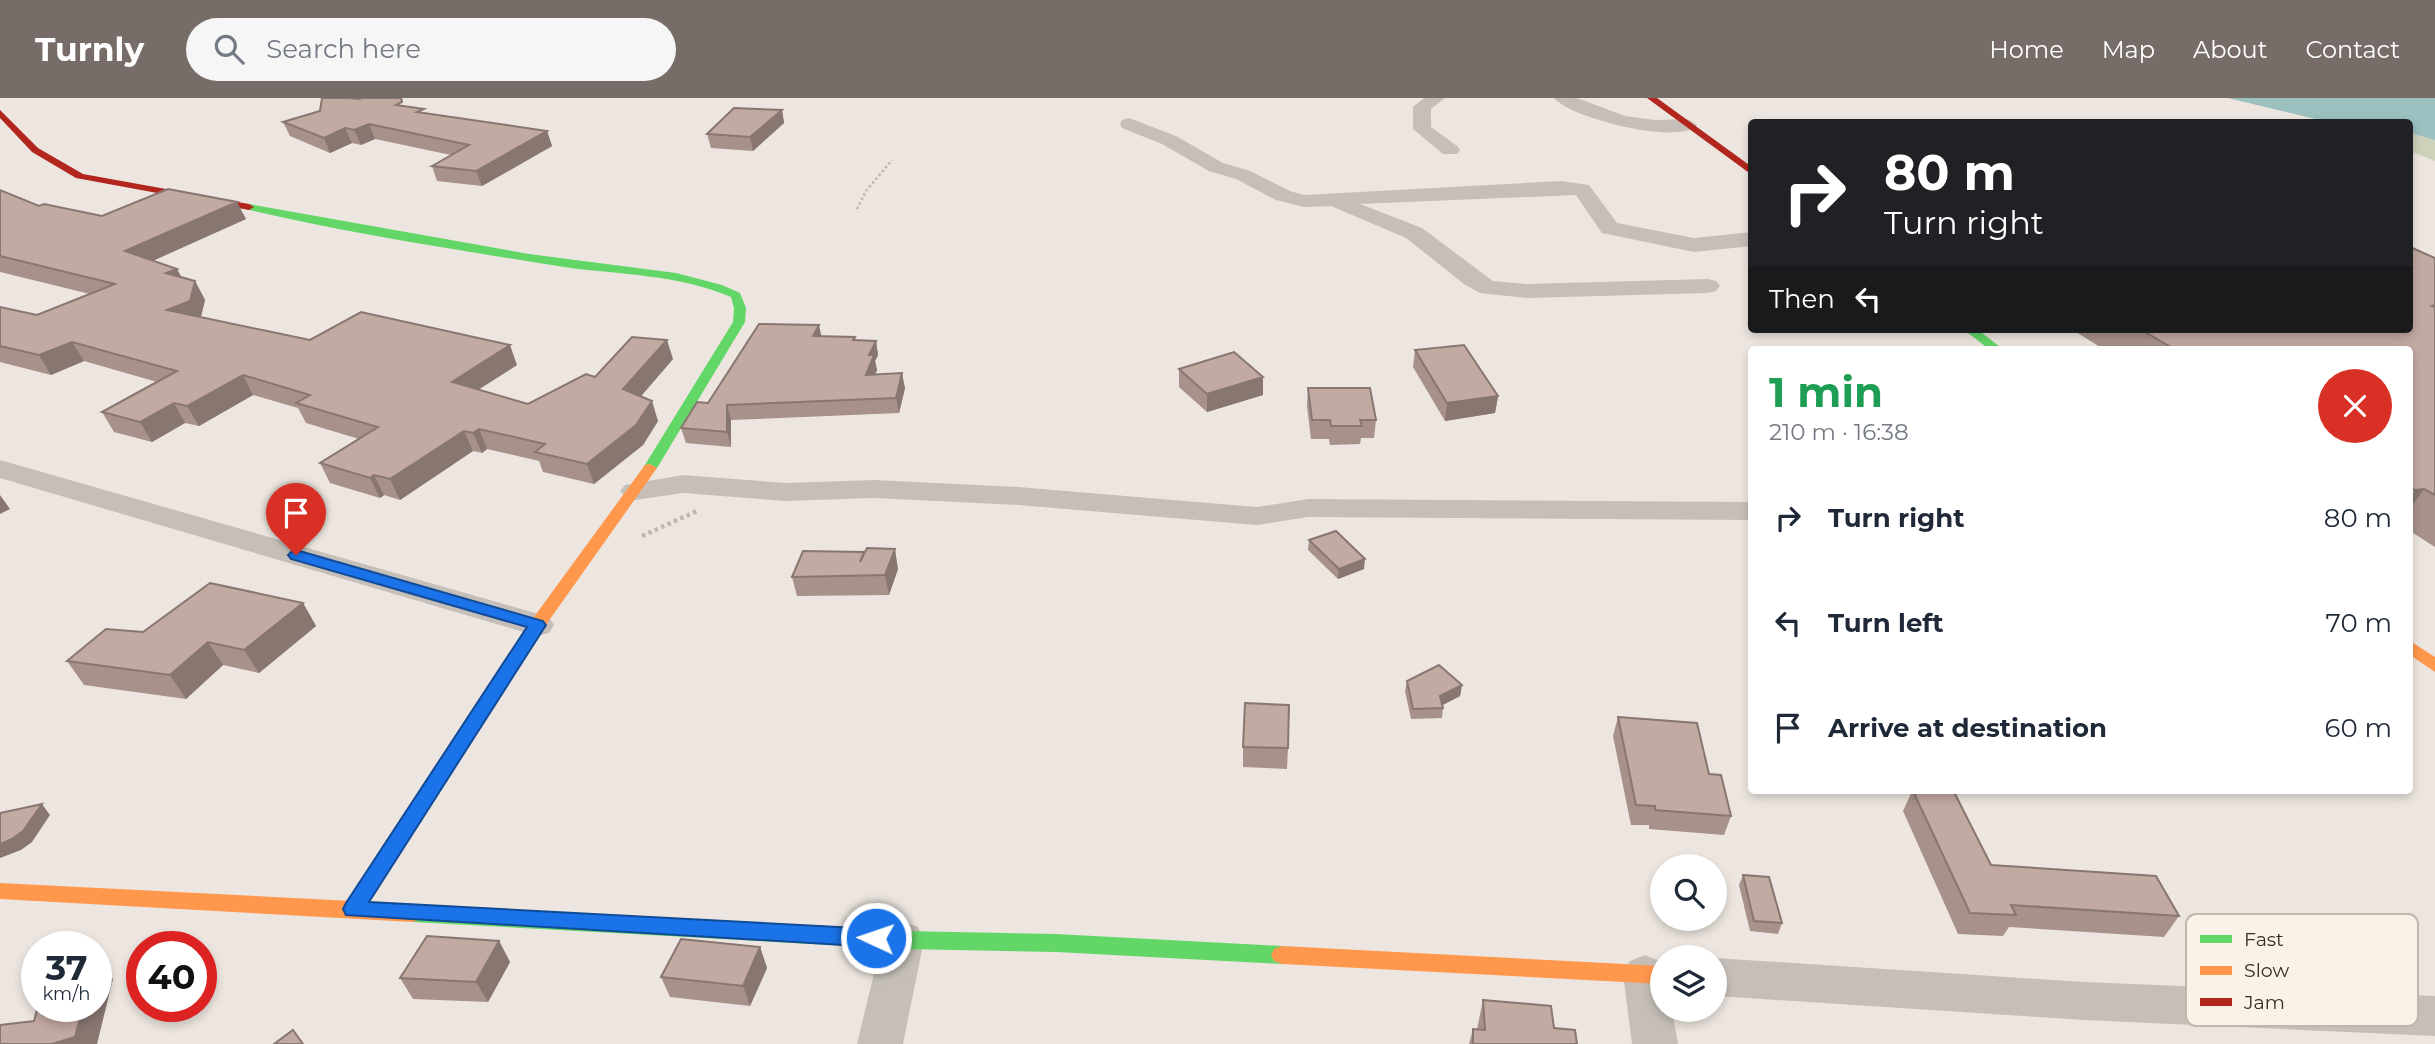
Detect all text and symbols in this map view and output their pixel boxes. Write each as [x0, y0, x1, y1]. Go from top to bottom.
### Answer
search box [186, 18, 676, 81]
text: Turnly [35, 29, 144, 69]
icon: search [210, 30, 248, 68]
text: Search here [266, 33, 421, 65]
text: Home [1989, 35, 2064, 64]
text: Map [2102, 35, 2155, 64]
text: About [2193, 35, 2267, 64]
text: Contact [2305, 35, 2400, 64]
text: 80 m [1884, 143, 2015, 202]
icon: right [1769, 147, 1860, 238]
text: Turn right [1884, 203, 2044, 242]
icon: left [1849, 280, 1887, 318]
text: Then [1769, 283, 1835, 315]
text: 1 min [1769, 366, 1883, 418]
button: close [2318, 369, 2392, 443]
text: 210 m · 16:38 [1769, 418, 1909, 446]
pin [266, 483, 326, 555]
icon: arrive [277, 494, 315, 532]
icon: right [1769, 499, 1807, 537]
text: Turn right [1828, 502, 1964, 534]
text: 80 m [2324, 502, 2392, 534]
icon: left [1769, 604, 1807, 642]
text: Turn left [1828, 607, 1944, 639]
text: 70 m [2326, 607, 2392, 639]
icon: arrive [1769, 709, 1807, 747]
text: Arrive at destination [1828, 712, 2107, 744]
text: 60 m [2325, 712, 2392, 744]
map controls [1650, 854, 1727, 1022]
button: search [1650, 854, 1727, 931]
position arrow [839, 901, 913, 975]
legend [2186, 914, 2418, 1026]
text: Fast [2244, 928, 2284, 951]
speed limit sign: 40 [126, 931, 217, 1022]
button: layers [1650, 945, 1727, 1022]
text: 37 [45, 946, 88, 989]
text: Slow [2244, 959, 2289, 982]
text: km/h [42, 983, 91, 1005]
text: Jam [2243, 991, 2285, 1014]

